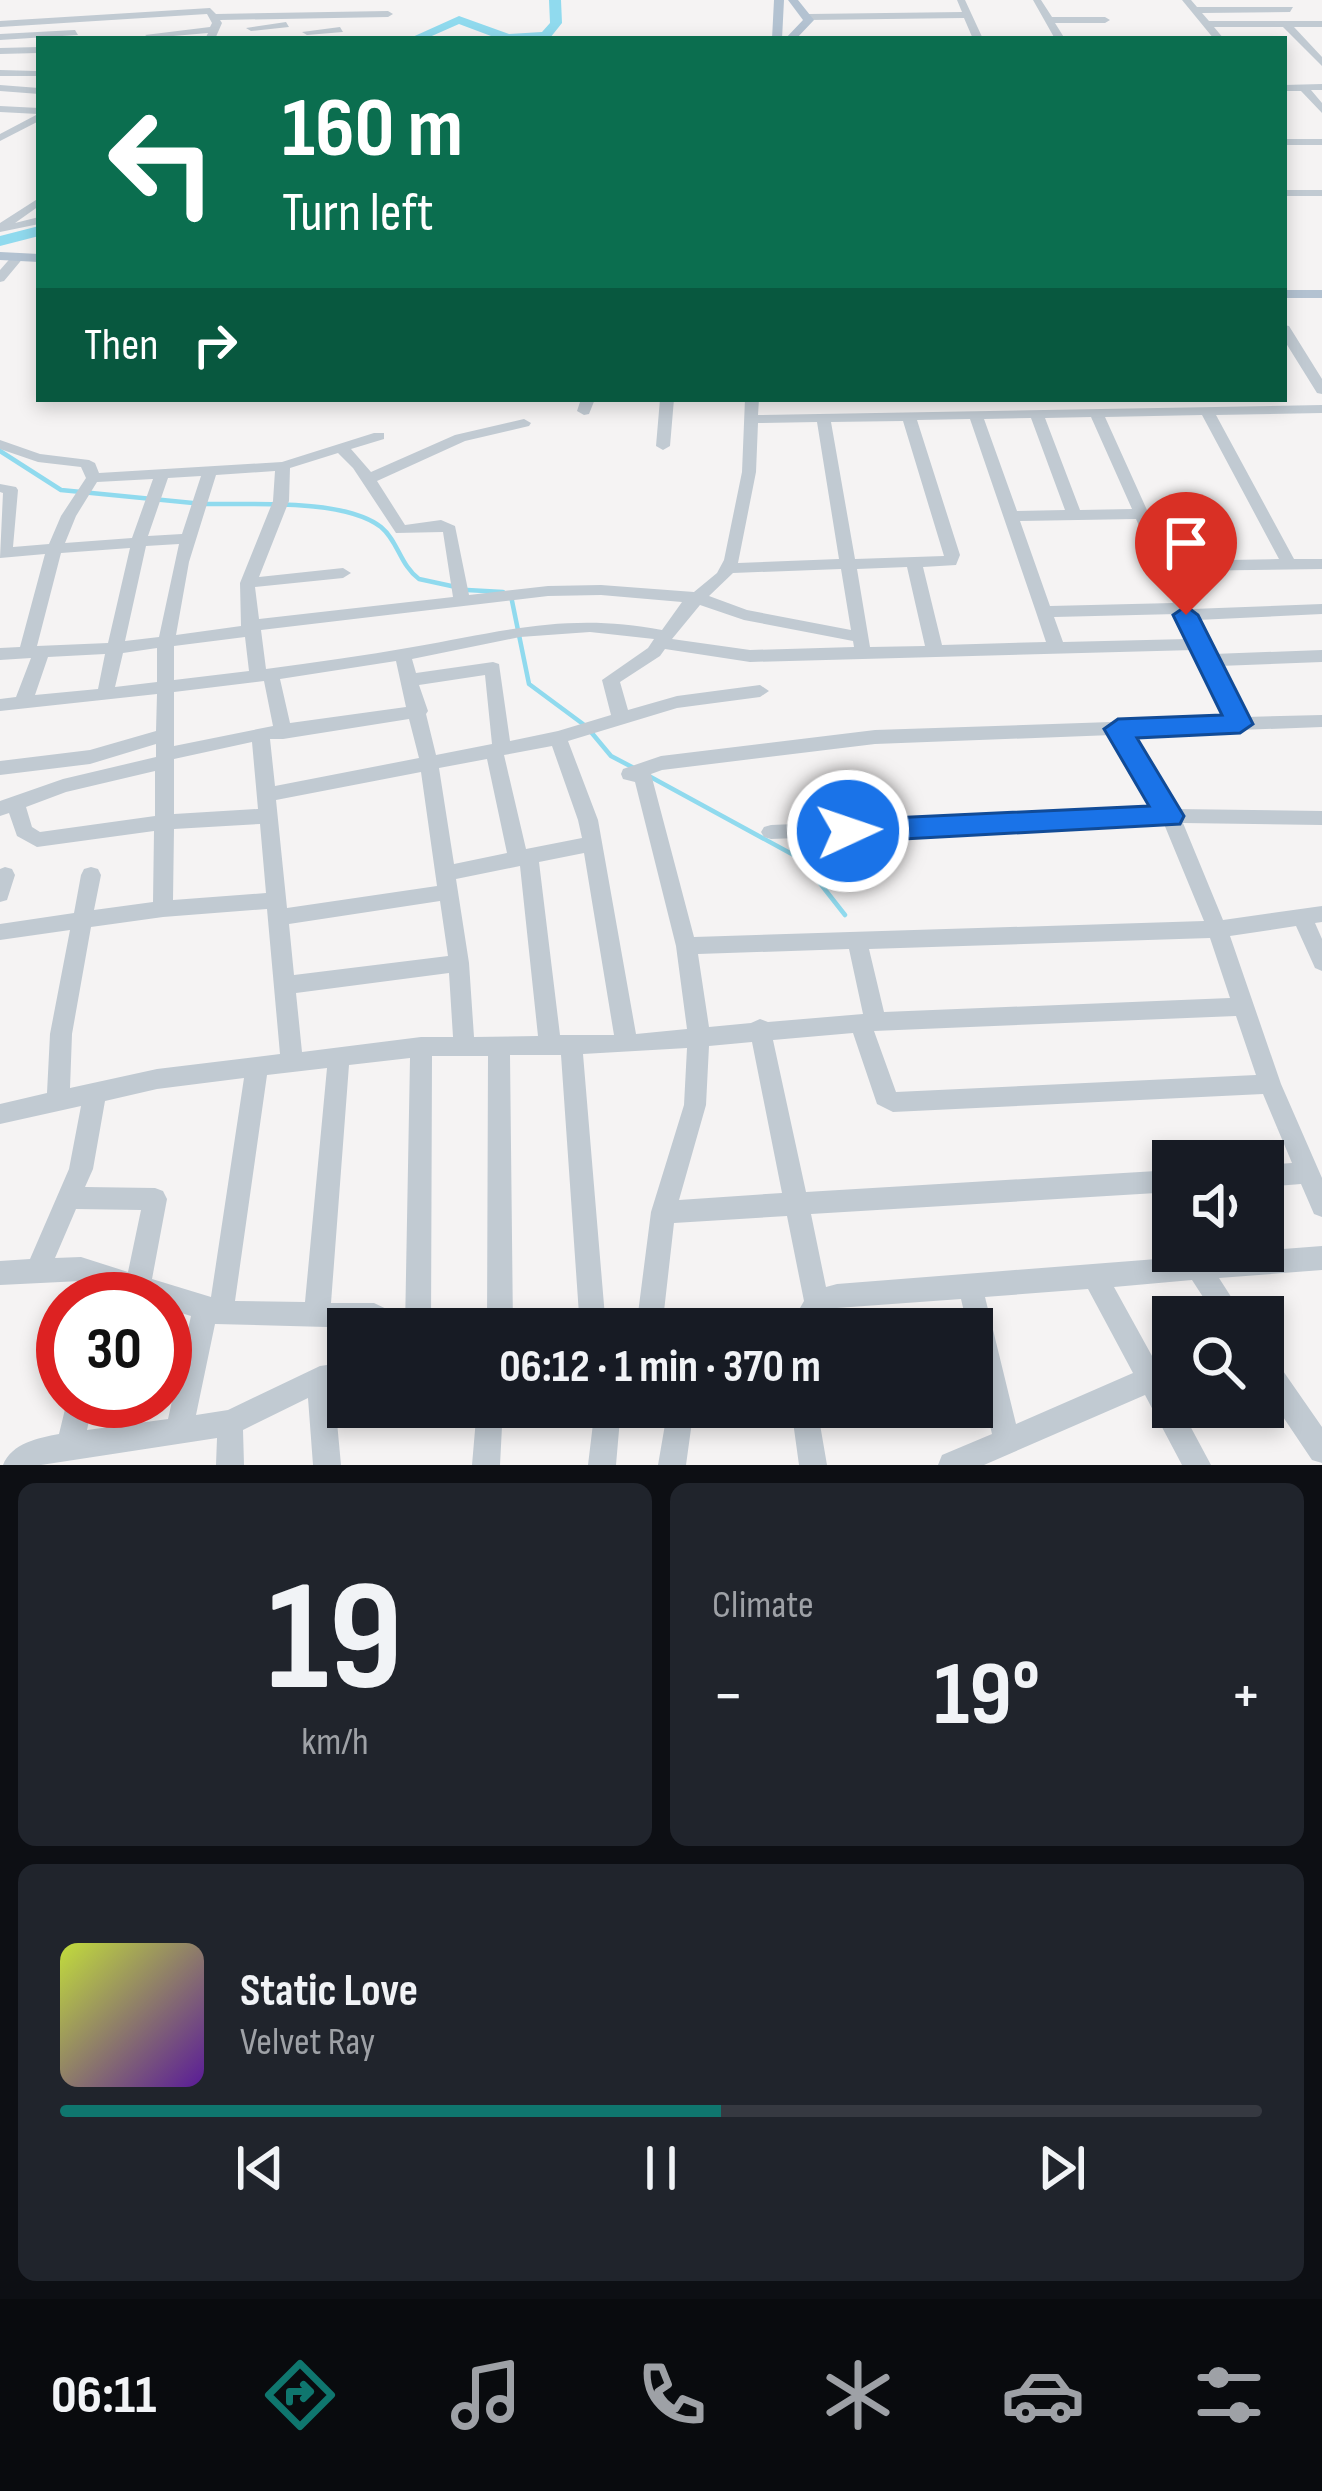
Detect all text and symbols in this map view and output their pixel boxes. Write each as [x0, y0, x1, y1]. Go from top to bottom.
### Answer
text: 160 m [282, 79, 463, 180]
icon: left [84, 84, 240, 240]
text: Turn left [282, 181, 434, 246]
icon: right [182, 312, 248, 378]
text: Then [84, 318, 158, 373]
pin [1135, 492, 1237, 615]
icon: arrive [1153, 510, 1219, 576]
position arrow [785, 768, 911, 894]
map controls [1152, 1140, 1284, 1428]
button: sound [1152, 1140, 1284, 1272]
speed limit sign: 30 [36, 1272, 192, 1428]
button: search [1152, 1296, 1284, 1428]
text: 06:12 · 1 min · 370 m [499, 1340, 821, 1395]
text: 19 [267, 1547, 403, 1734]
text: Climate [712, 1582, 814, 1629]
text: 19° [934, 1642, 1040, 1750]
text: − [712, 1657, 744, 1736]
text: + [1230, 1657, 1262, 1736]
text: km/h [301, 1719, 369, 1766]
text: Static Love [240, 1964, 418, 2019]
text: Velvet Ray [240, 2019, 375, 2066]
icon: previous [227, 2135, 293, 2201]
icon: pause [628, 2135, 694, 2201]
icon: next [1029, 2135, 1095, 2201]
icon: directions [258, 2353, 342, 2437]
icon: music [444, 2353, 528, 2437]
icon: phone [630, 2353, 714, 2437]
icon: climate [816, 2353, 900, 2437]
icon: car [1001, 2353, 1085, 2437]
icon: filters [1187, 2353, 1271, 2437]
text: 06:11 [51, 2363, 156, 2428]

